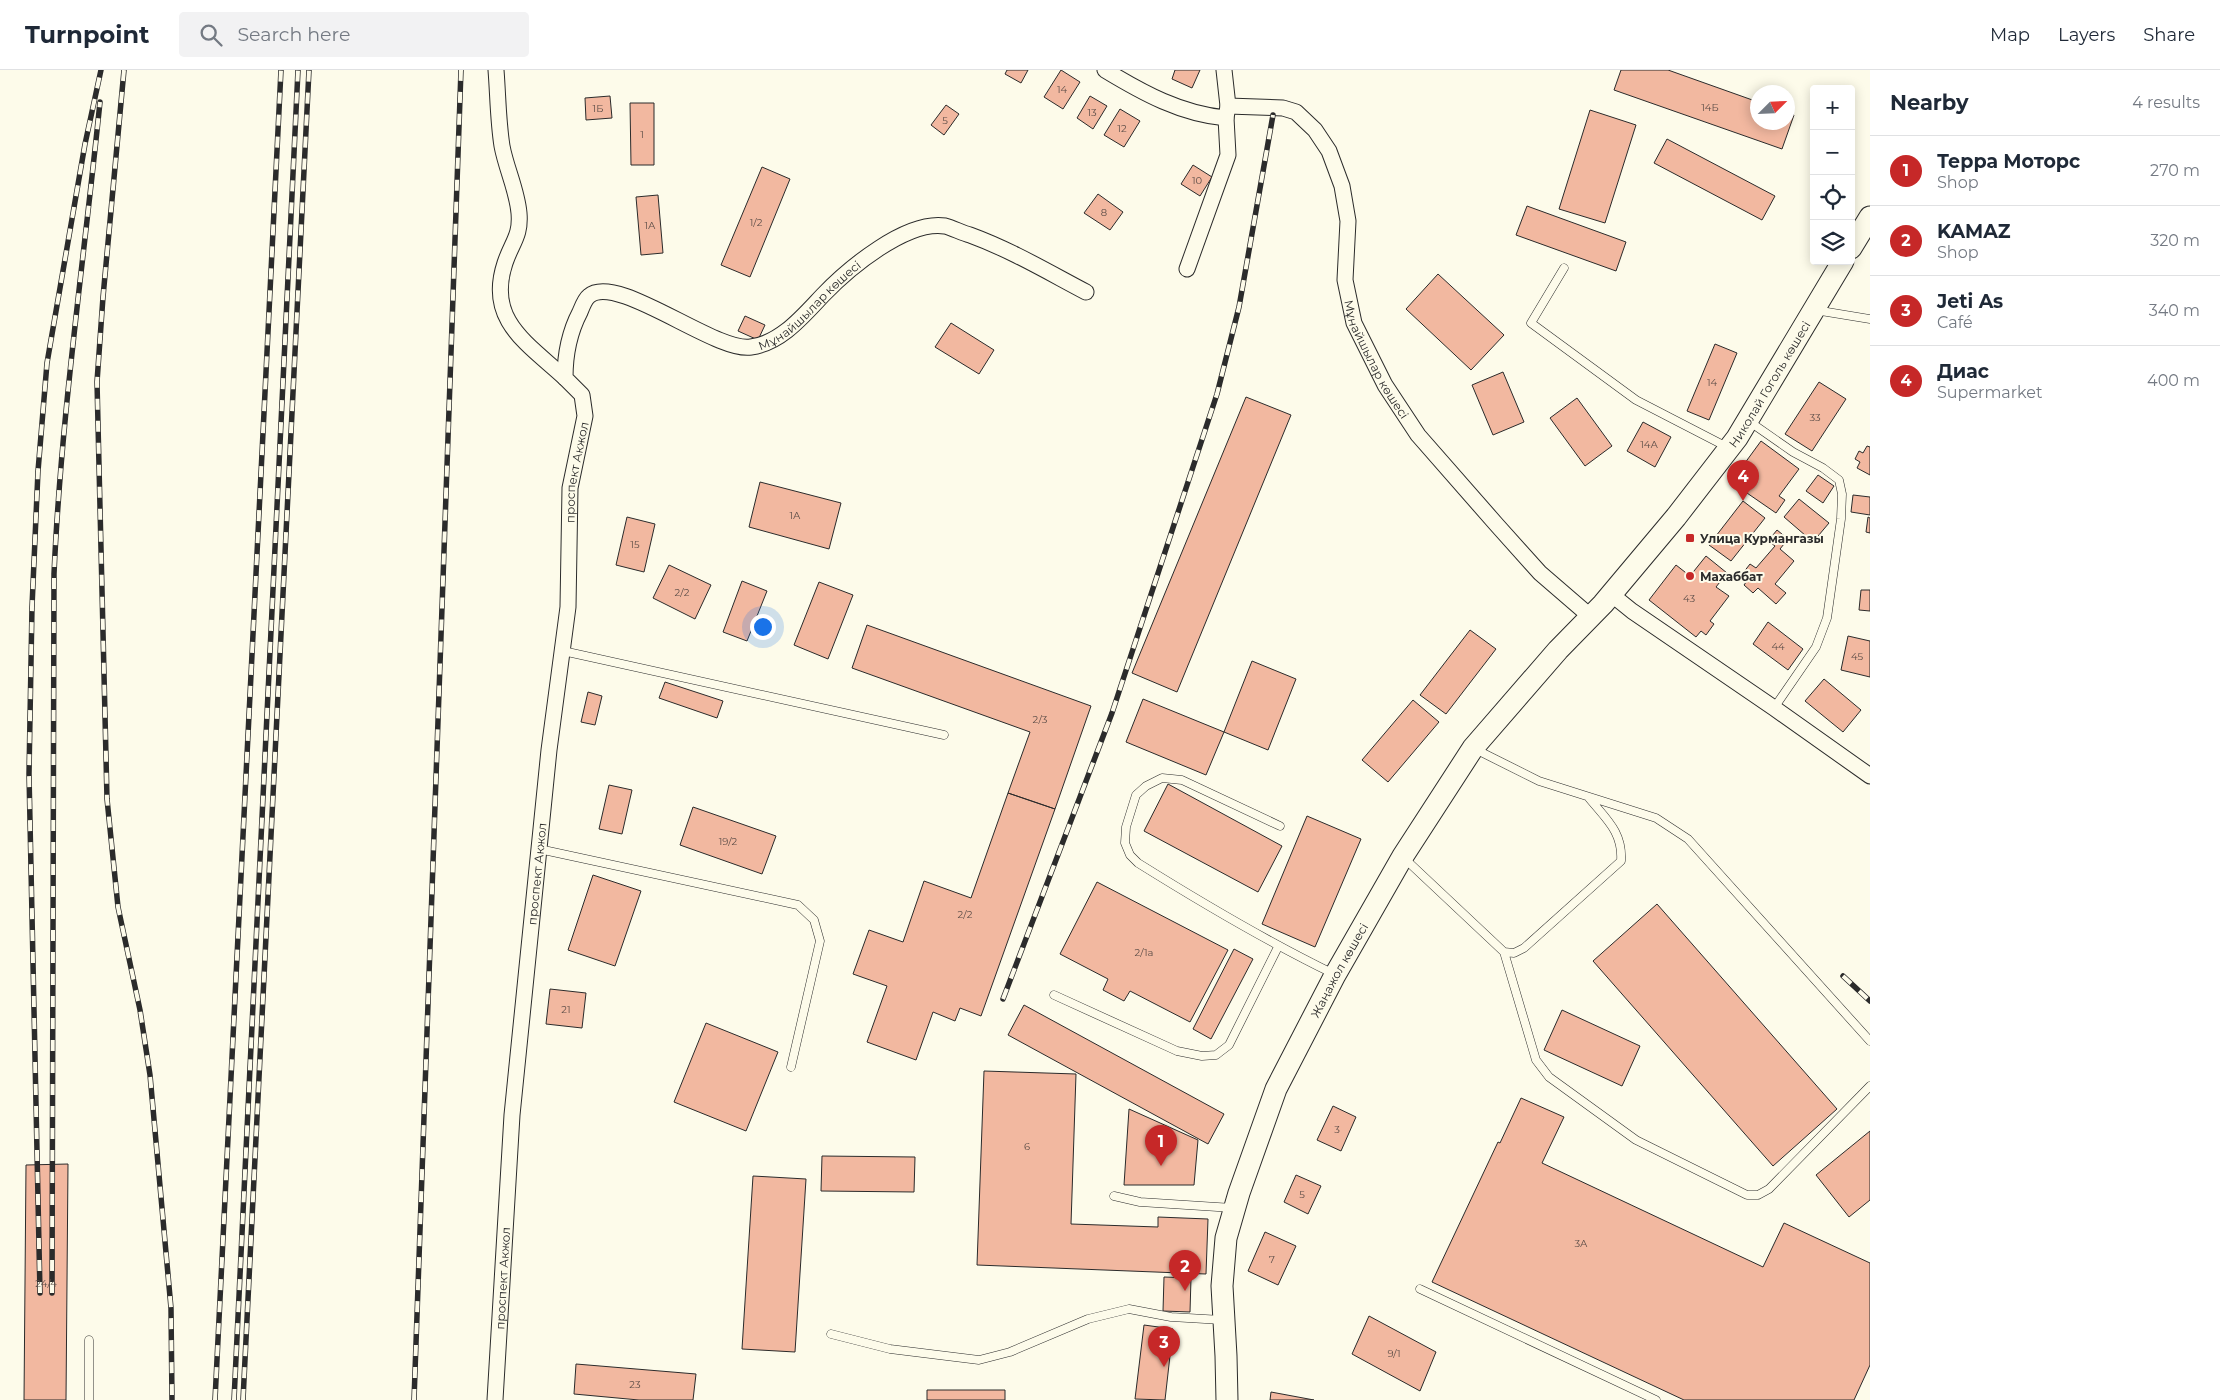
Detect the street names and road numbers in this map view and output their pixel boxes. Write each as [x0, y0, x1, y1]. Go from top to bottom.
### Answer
street label: Мұнайшылар көшесі [756, 257, 863, 353]
street label: Мұнайшылар көшесі [1342, 298, 1412, 421]
street label: Николай Гоголь көшесі [1725, 318, 1813, 450]
street label: проспект Акжол [562, 420, 591, 523]
street label: проспект Акжол [524, 822, 549, 926]
street label: Жаңажол көшесі [1307, 920, 1371, 1020]
street label: проспект Акжол [492, 1226, 513, 1330]

